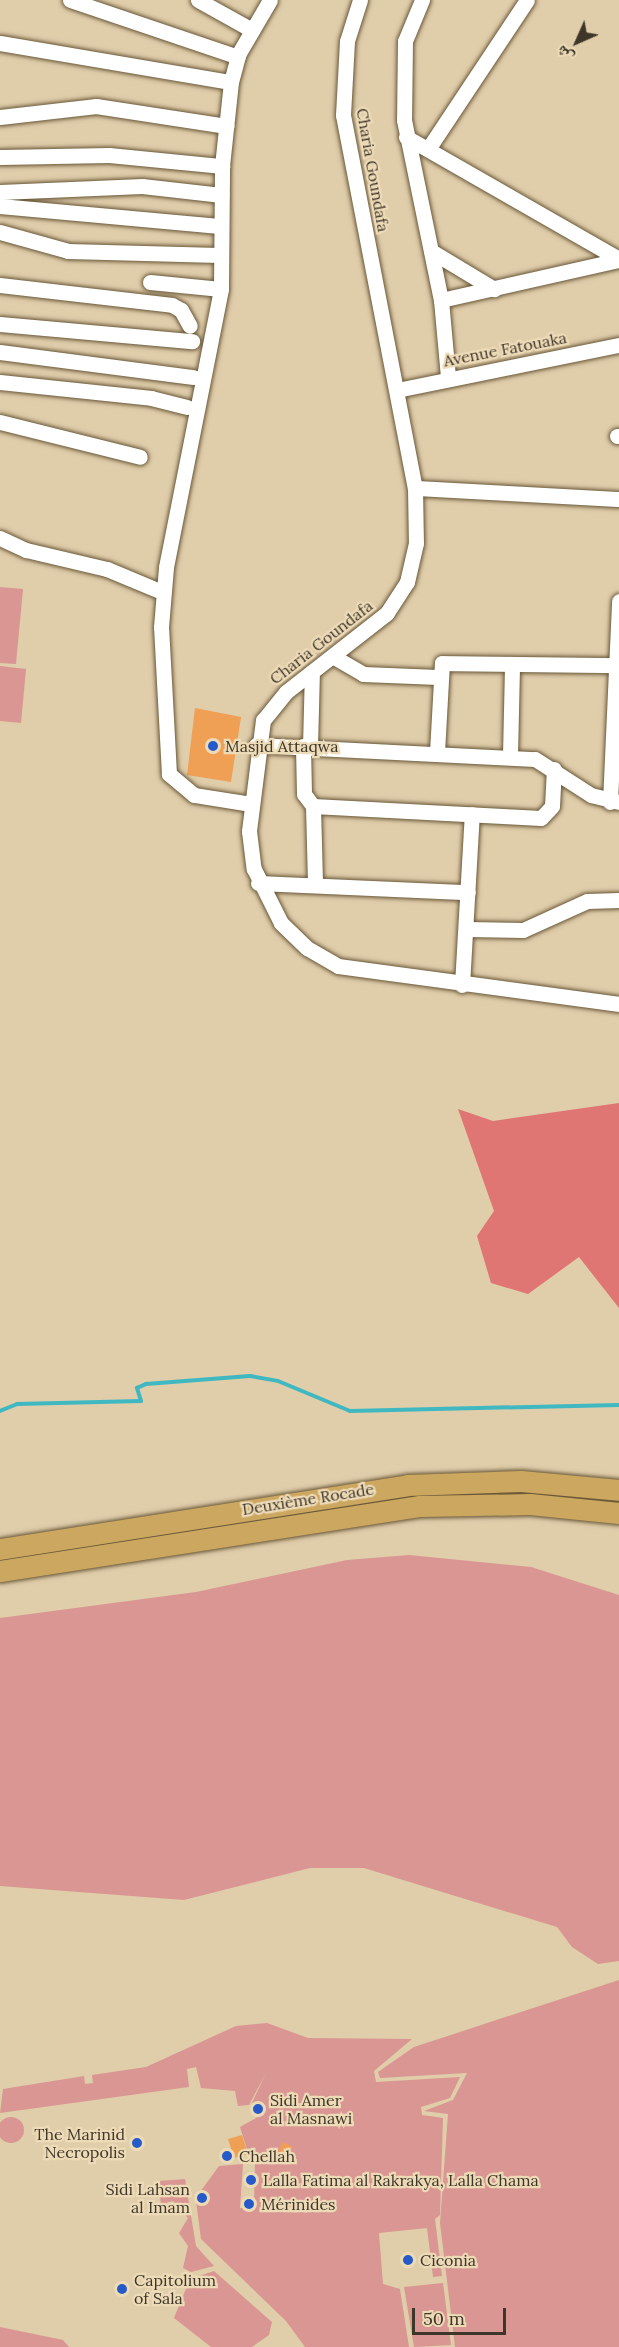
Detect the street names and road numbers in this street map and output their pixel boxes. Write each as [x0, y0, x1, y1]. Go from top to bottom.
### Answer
street label: Charia Goundafa [353, 107, 393, 233]
street label: Avenue Fatouaka [442, 328, 568, 370]
street label: Charia Goundafa [266, 596, 376, 688]
street label: Deuxième Rocade [241, 1479, 375, 1519]

